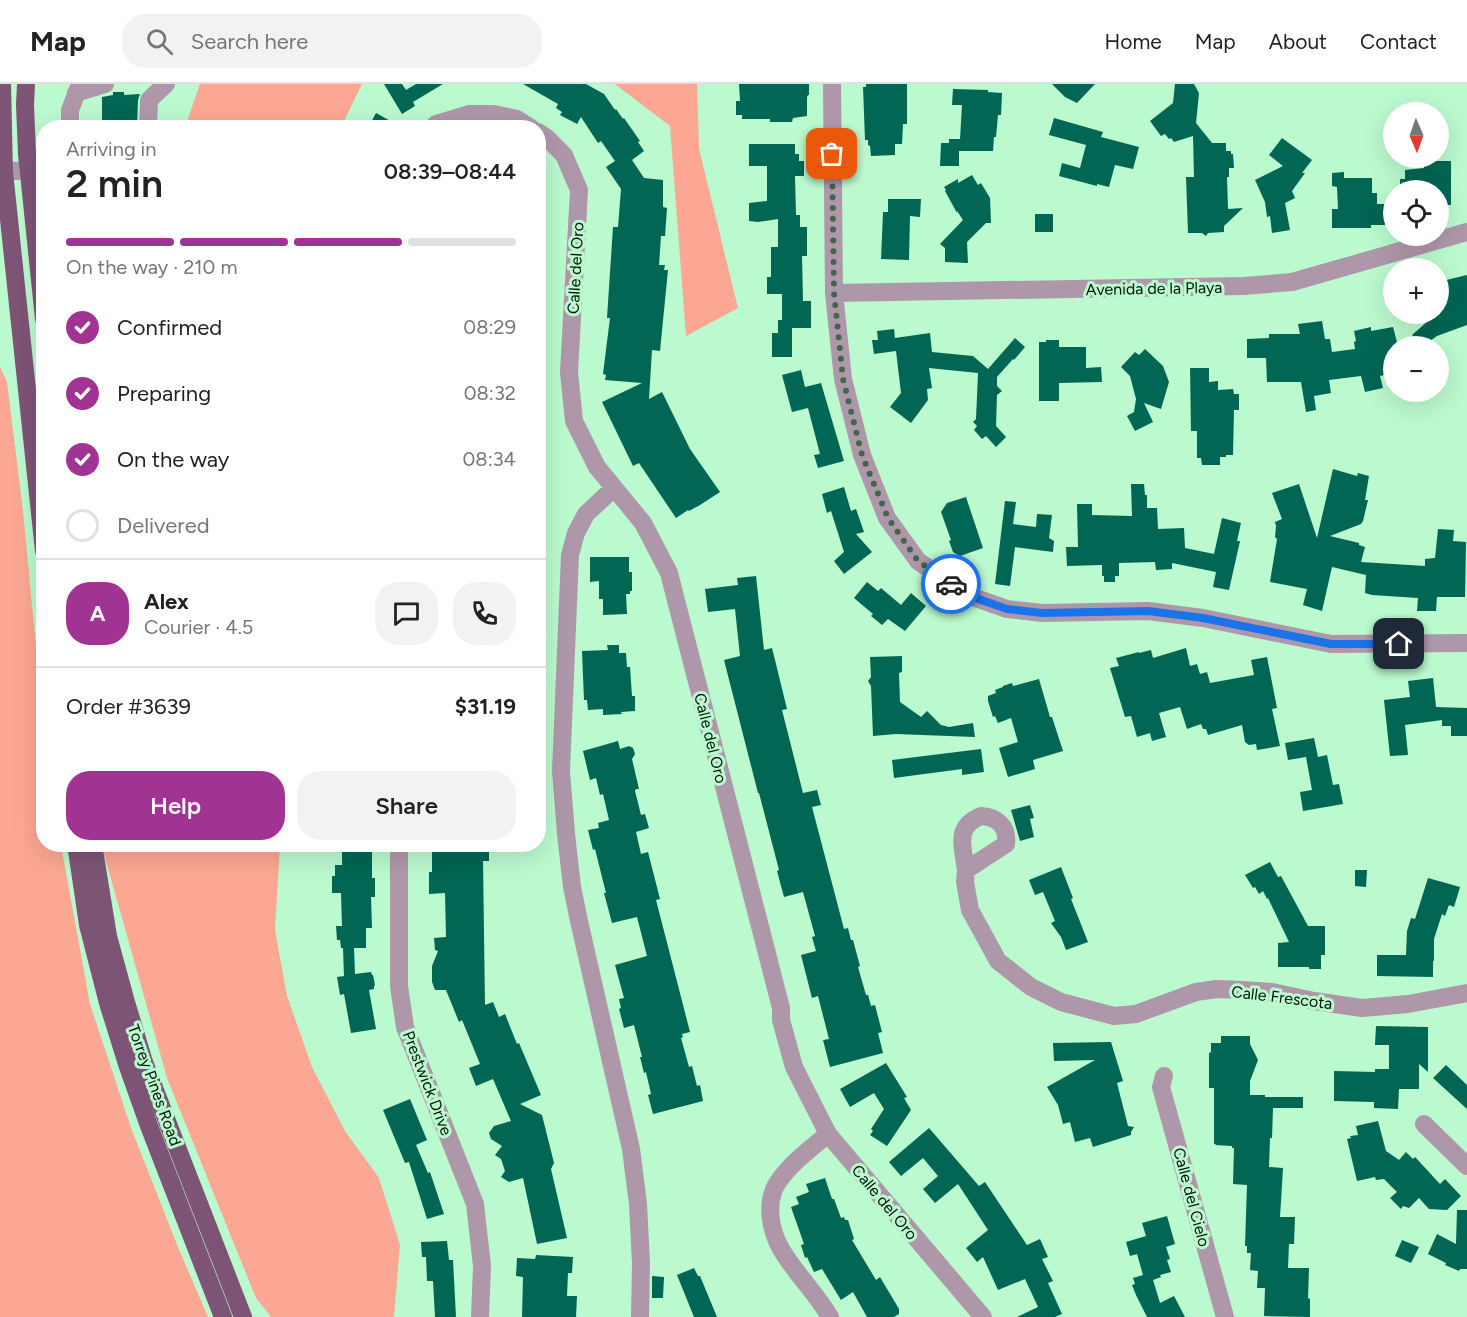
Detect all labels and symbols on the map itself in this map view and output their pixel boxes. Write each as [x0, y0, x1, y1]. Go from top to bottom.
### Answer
north arrow [1383, 102, 1449, 168]
pin [806, 128, 857, 179]
street label: Calle del Oro [564, 222, 587, 315]
street label: Avenida de la Playa [1086, 278, 1222, 299]
courier [921, 554, 981, 614]
pin [1373, 618, 1424, 669]
street label: Calle del Oro [690, 691, 731, 785]
street label: Calle Frescota [1230, 982, 1334, 1013]
street label: Torrey Pines Road [124, 1022, 185, 1148]
street label: Prestwick Drive [399, 1028, 456, 1138]
street label: Calle del Cielo [1169, 1146, 1214, 1249]
street label: Calle del Oro [848, 1161, 922, 1244]

